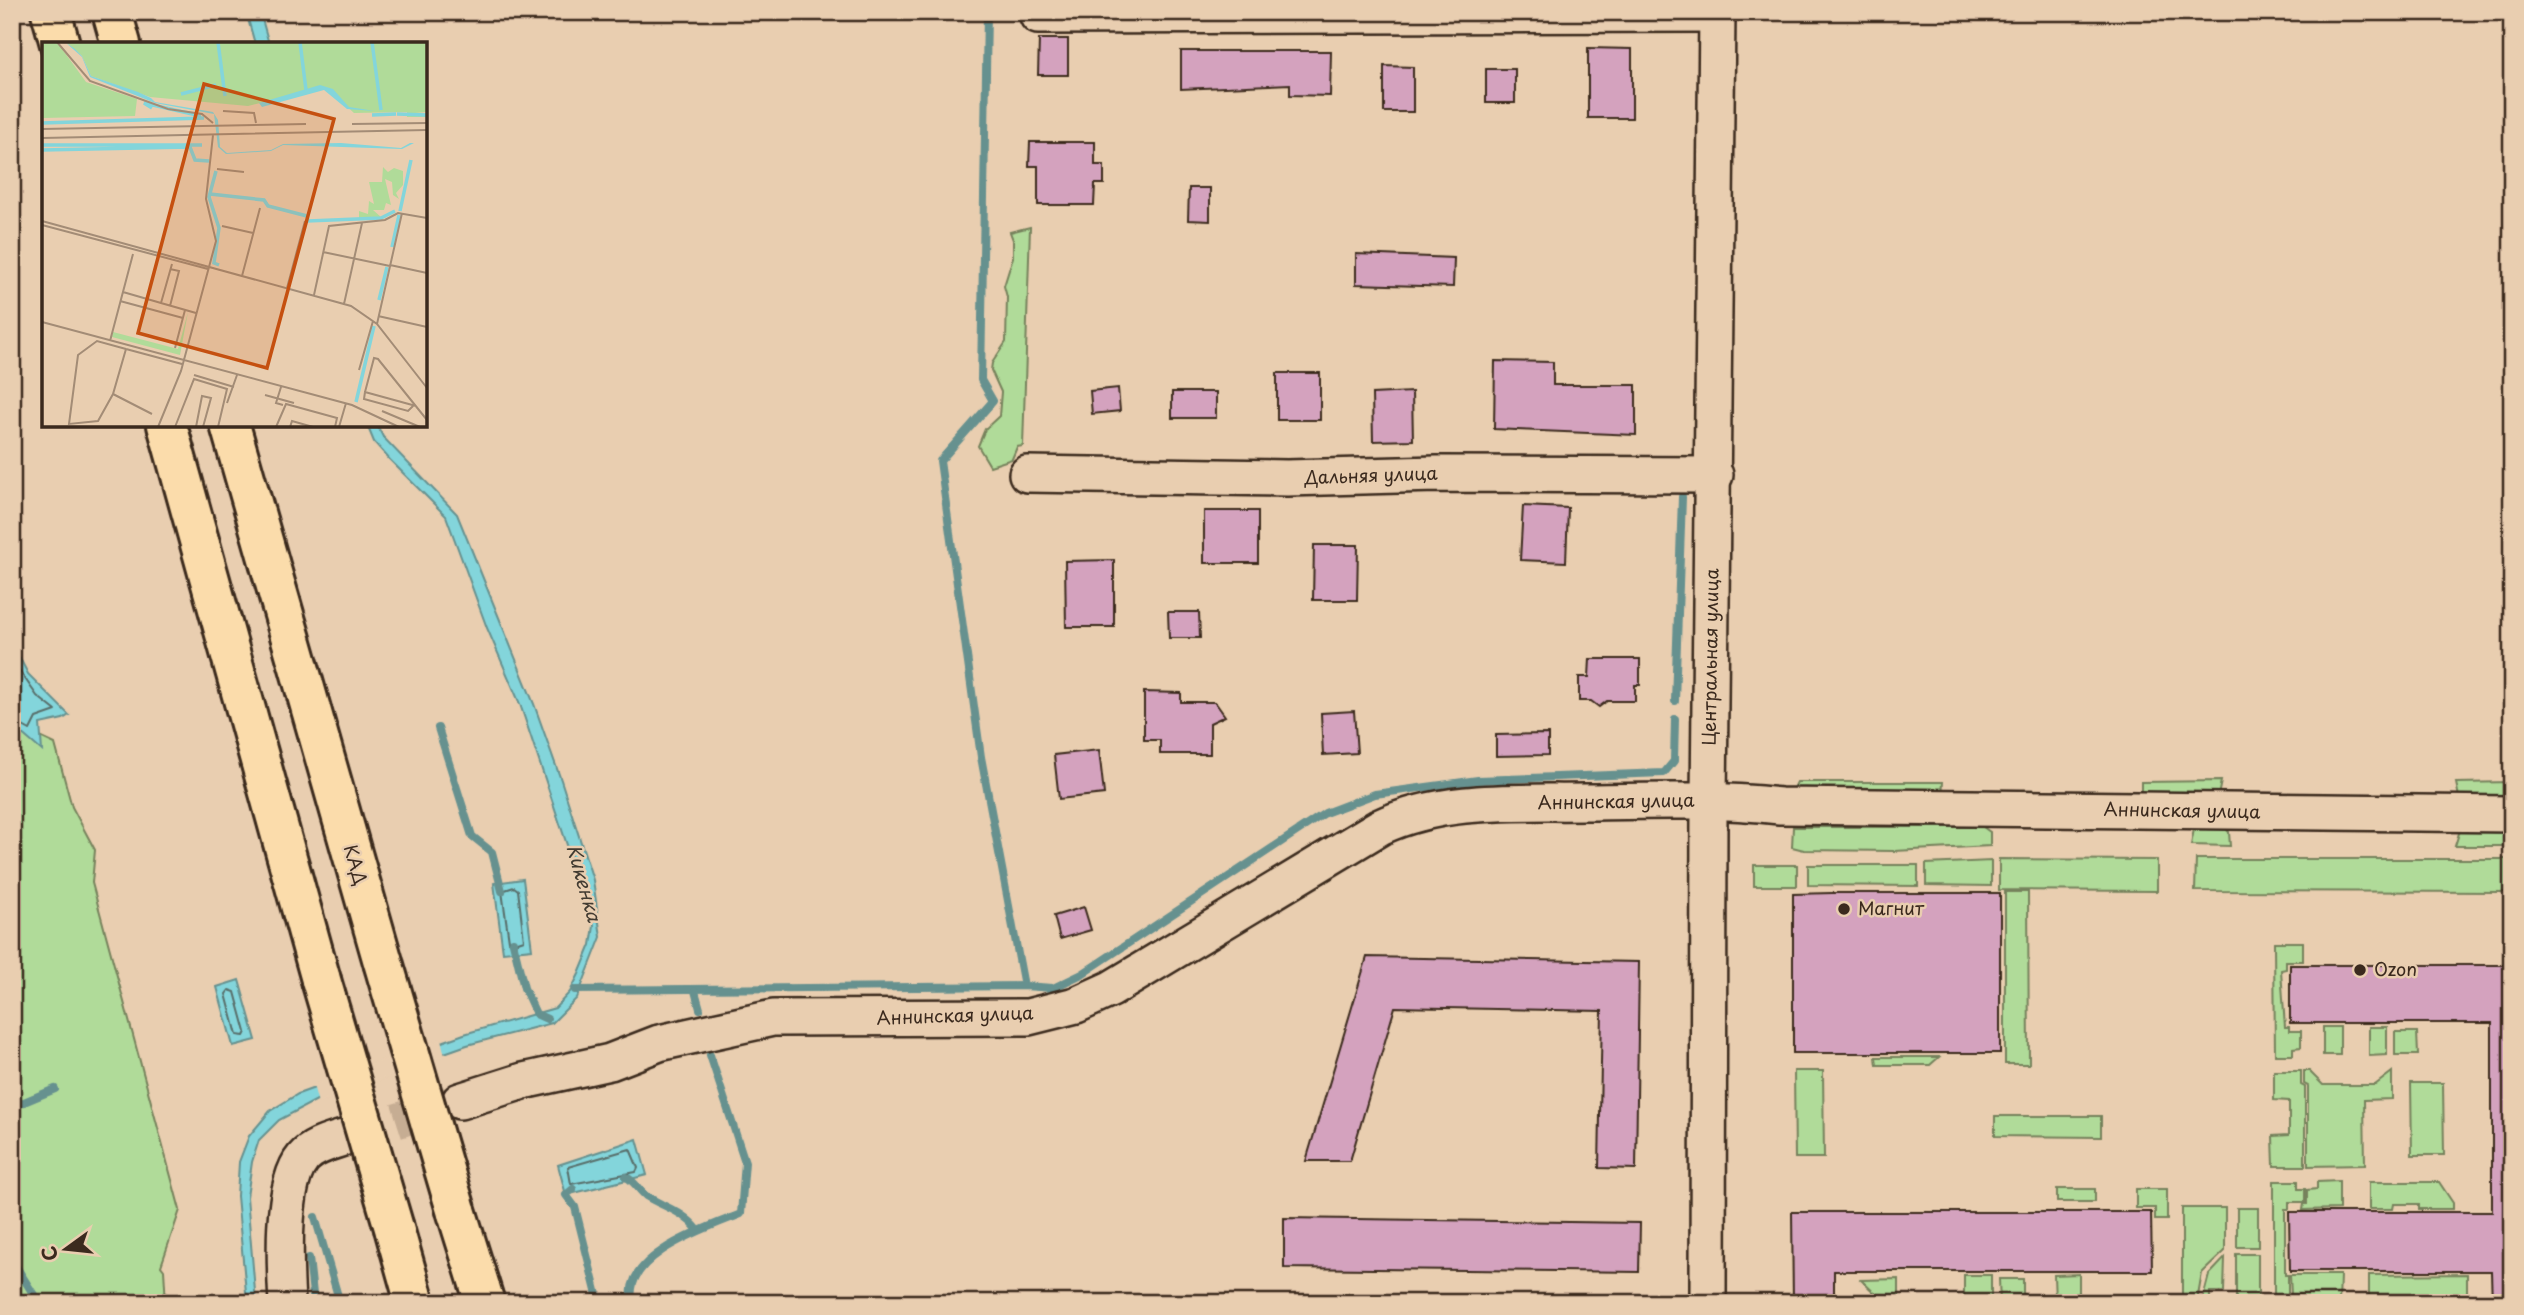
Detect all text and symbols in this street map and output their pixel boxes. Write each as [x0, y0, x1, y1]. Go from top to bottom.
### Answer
inset map [42, 42, 427, 427]
street label: Дальняя улица [1303, 459, 1439, 490]
street label: Центральная улица [1694, 567, 1725, 746]
street label: Аннинская улица [1537, 786, 1695, 815]
street label: Аннинская улица [2103, 795, 2261, 824]
street label: КАД [338, 841, 375, 888]
water label: Кикенка [561, 841, 610, 926]
place label: Магнит [1858, 894, 1925, 921]
marker: Магнит [1836, 901, 1852, 917]
place label: Ozon [2374, 955, 2417, 982]
marker: Ozon [2352, 962, 2368, 978]
street label: Аннинская улица [876, 998, 1035, 1031]
north arrow [32, 1214, 102, 1284]
text: С [33, 1243, 64, 1264]

